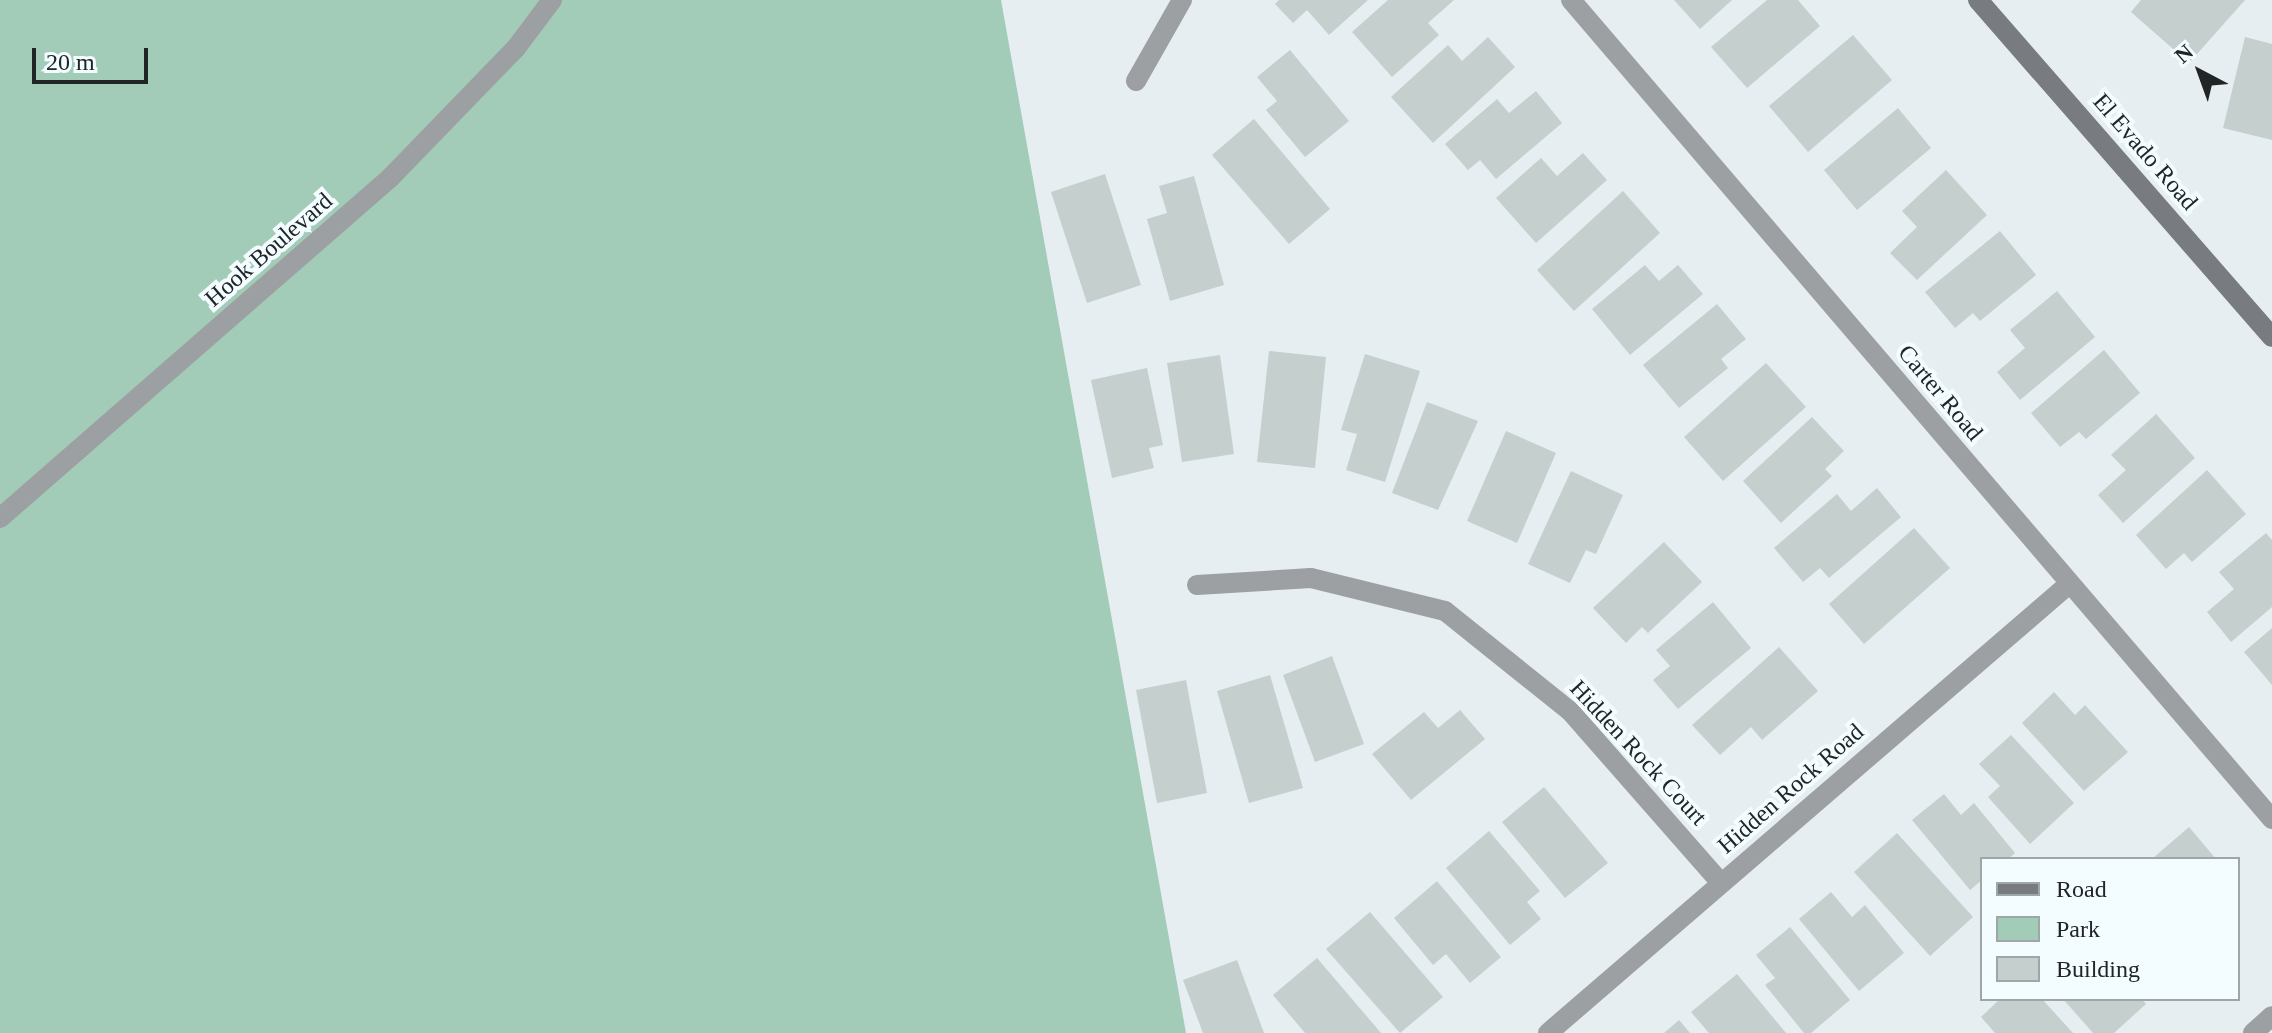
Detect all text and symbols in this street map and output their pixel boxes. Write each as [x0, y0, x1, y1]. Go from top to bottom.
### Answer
scale bar [36, 32, 152, 82]
north arrow [2160, 32, 2240, 112]
text: N [2170, 39, 2198, 68]
text: 20 m [46, 49, 95, 75]
street label: El Evado Road [2086, 88, 2204, 216]
street label: Hook Boulevard [199, 187, 339, 313]
street label: Carter Road [1891, 339, 1989, 447]
street label: Hidden Rock Court [1563, 674, 1713, 832]
street label: Hidden Rock Road [1712, 718, 1870, 860]
legend [1980, 857, 2240, 1001]
text: Road [2056, 876, 2107, 902]
text: Park [2056, 916, 2100, 942]
text: Building [2056, 956, 2140, 982]

